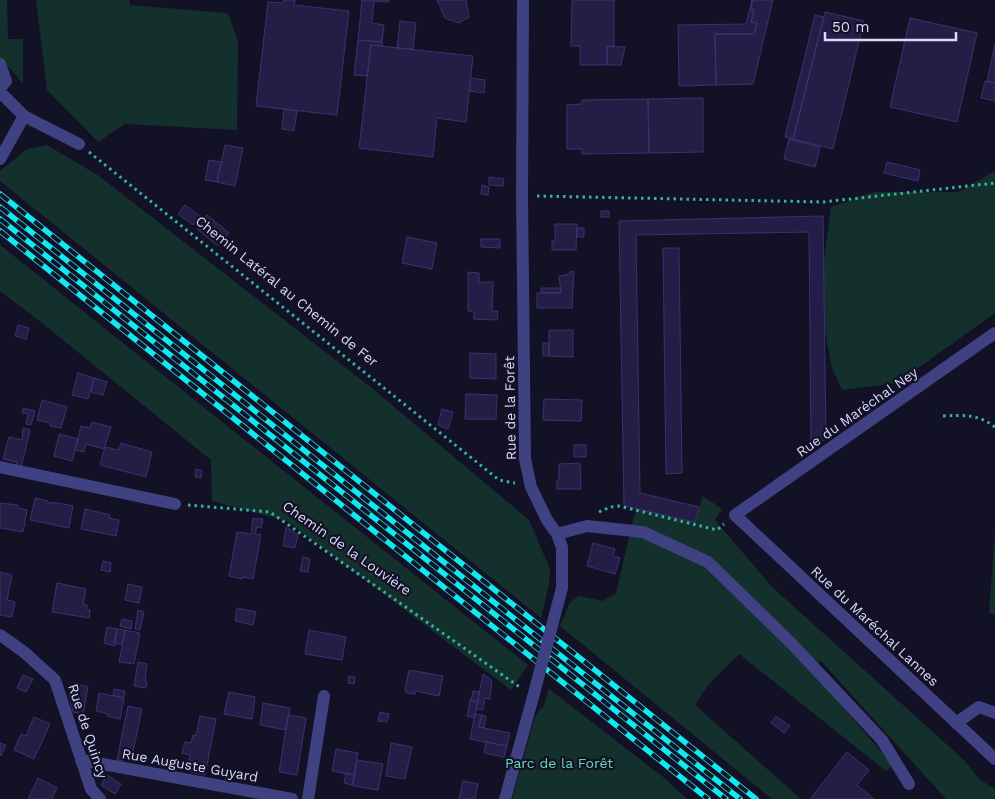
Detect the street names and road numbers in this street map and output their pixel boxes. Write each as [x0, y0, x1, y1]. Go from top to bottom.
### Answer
street label: Chemin Latéral au Chemin de Fer [193, 212, 382, 370]
street label: Rue de la Forêt [501, 356, 519, 460]
street label: Rue du Maréchal Ney [793, 364, 921, 460]
street label: Chemin de la Louvière [280, 498, 414, 598]
street label: Rue du Maréchal Lannes [808, 563, 942, 689]
street label: Rue de Quincy [65, 682, 111, 781]
street label: Rue Auguste Guyard [121, 745, 259, 785]

